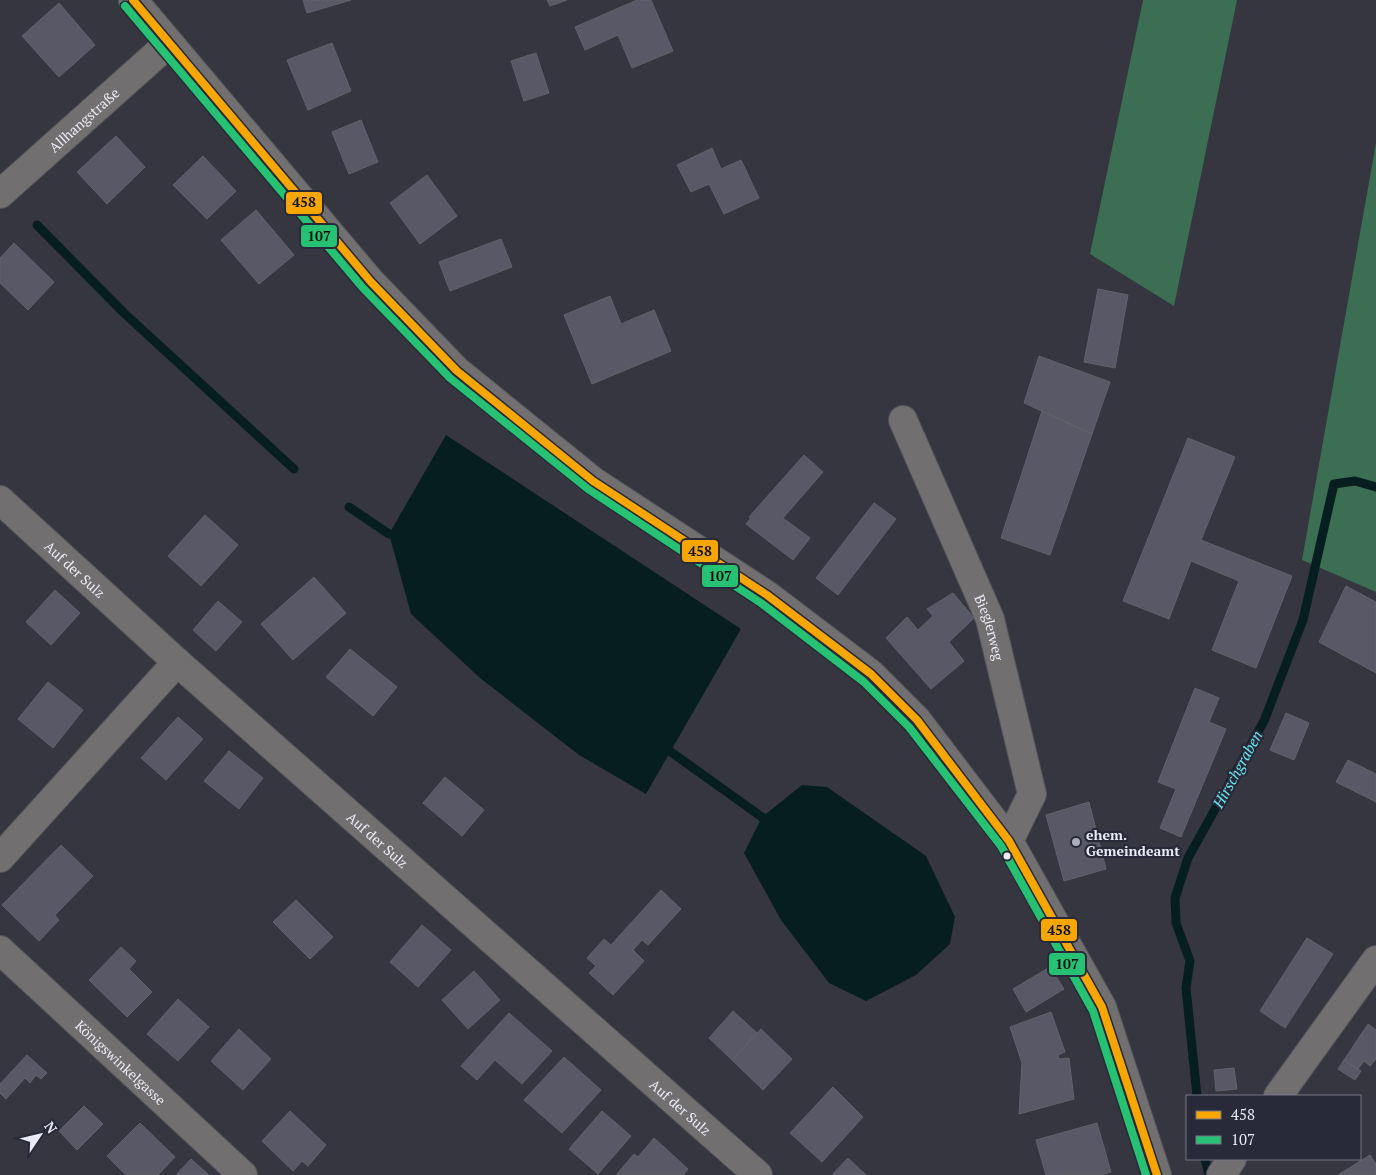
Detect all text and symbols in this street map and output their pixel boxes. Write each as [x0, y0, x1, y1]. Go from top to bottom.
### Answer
street label: Allhangstraße [44, 83, 123, 156]
line badge: 458 [285, 191, 323, 215]
text: 458 [292, 192, 316, 211]
line badge: 107 [300, 224, 338, 248]
text: 107 [307, 226, 331, 245]
street label: Auf der Sulz [41, 536, 110, 602]
line badge: 458 [681, 539, 719, 563]
text: 458 [688, 541, 712, 560]
line badge: 107 [701, 564, 739, 588]
text: 107 [708, 566, 732, 585]
street label: Bieglerweg [971, 591, 1009, 663]
water label: Hirschgraben [1207, 727, 1267, 812]
street label: Auf der Sulz [343, 807, 413, 872]
place label: ehem. Gemeindeamt [1086, 825, 1180, 860]
marker: ehem. Gemeindeamt [1070, 836, 1082, 848]
unlabelled marker [1002, 851, 1012, 861]
line badge: 458 [1040, 918, 1078, 942]
text: 458 [1047, 920, 1071, 939]
line badge: 107 [1048, 952, 1086, 976]
text: 107 [1055, 954, 1079, 973]
street label: Königswinkelgasse [72, 1015, 170, 1109]
street label: Auf der Sulz [646, 1075, 716, 1139]
legend [1186, 1095, 1361, 1160]
text: 458 [1231, 1104, 1255, 1124]
north arrow [15, 1110, 65, 1160]
text: N [40, 1117, 62, 1137]
text: 107 [1231, 1129, 1255, 1149]

